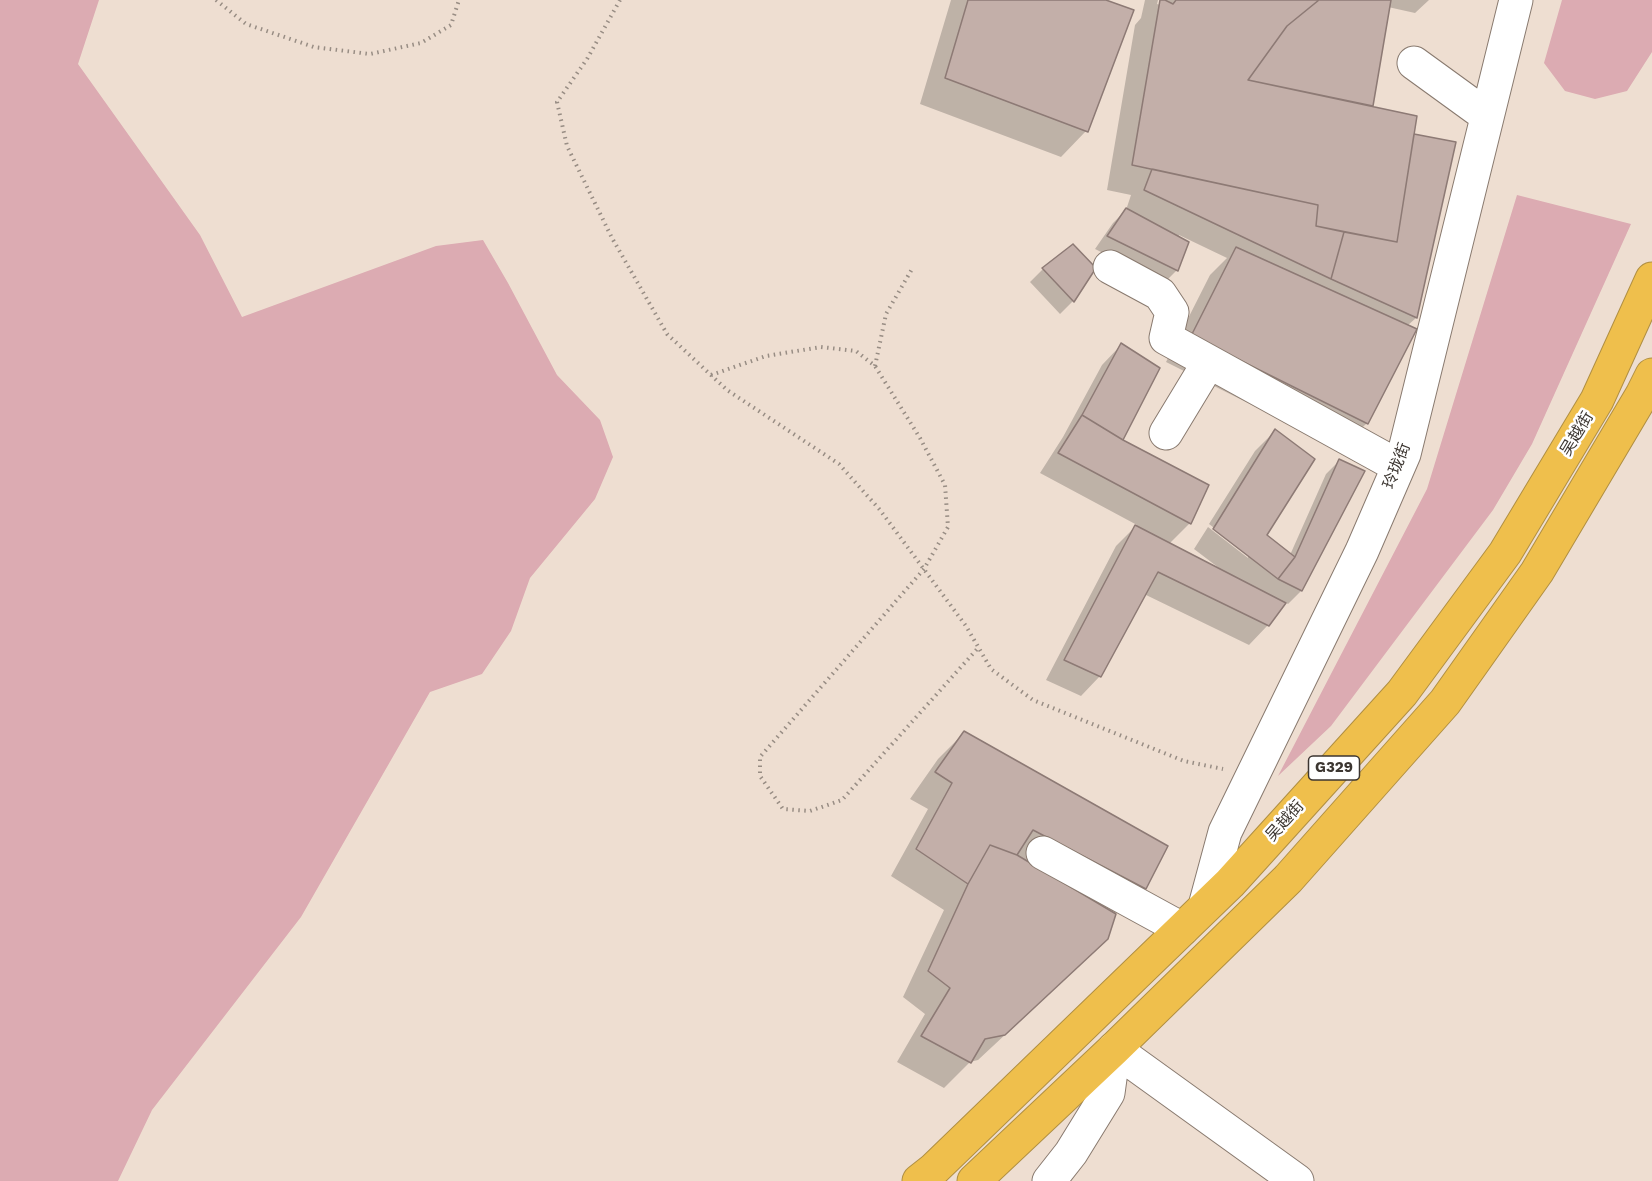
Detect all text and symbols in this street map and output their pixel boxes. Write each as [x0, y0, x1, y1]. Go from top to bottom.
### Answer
street label: 吴越街 [1556, 408, 1598, 460]
street label: 玲珑街 [1379, 440, 1415, 492]
road number: G329 [1308, 756, 1360, 780]
street label: 吴越街 [1262, 797, 1308, 845]

